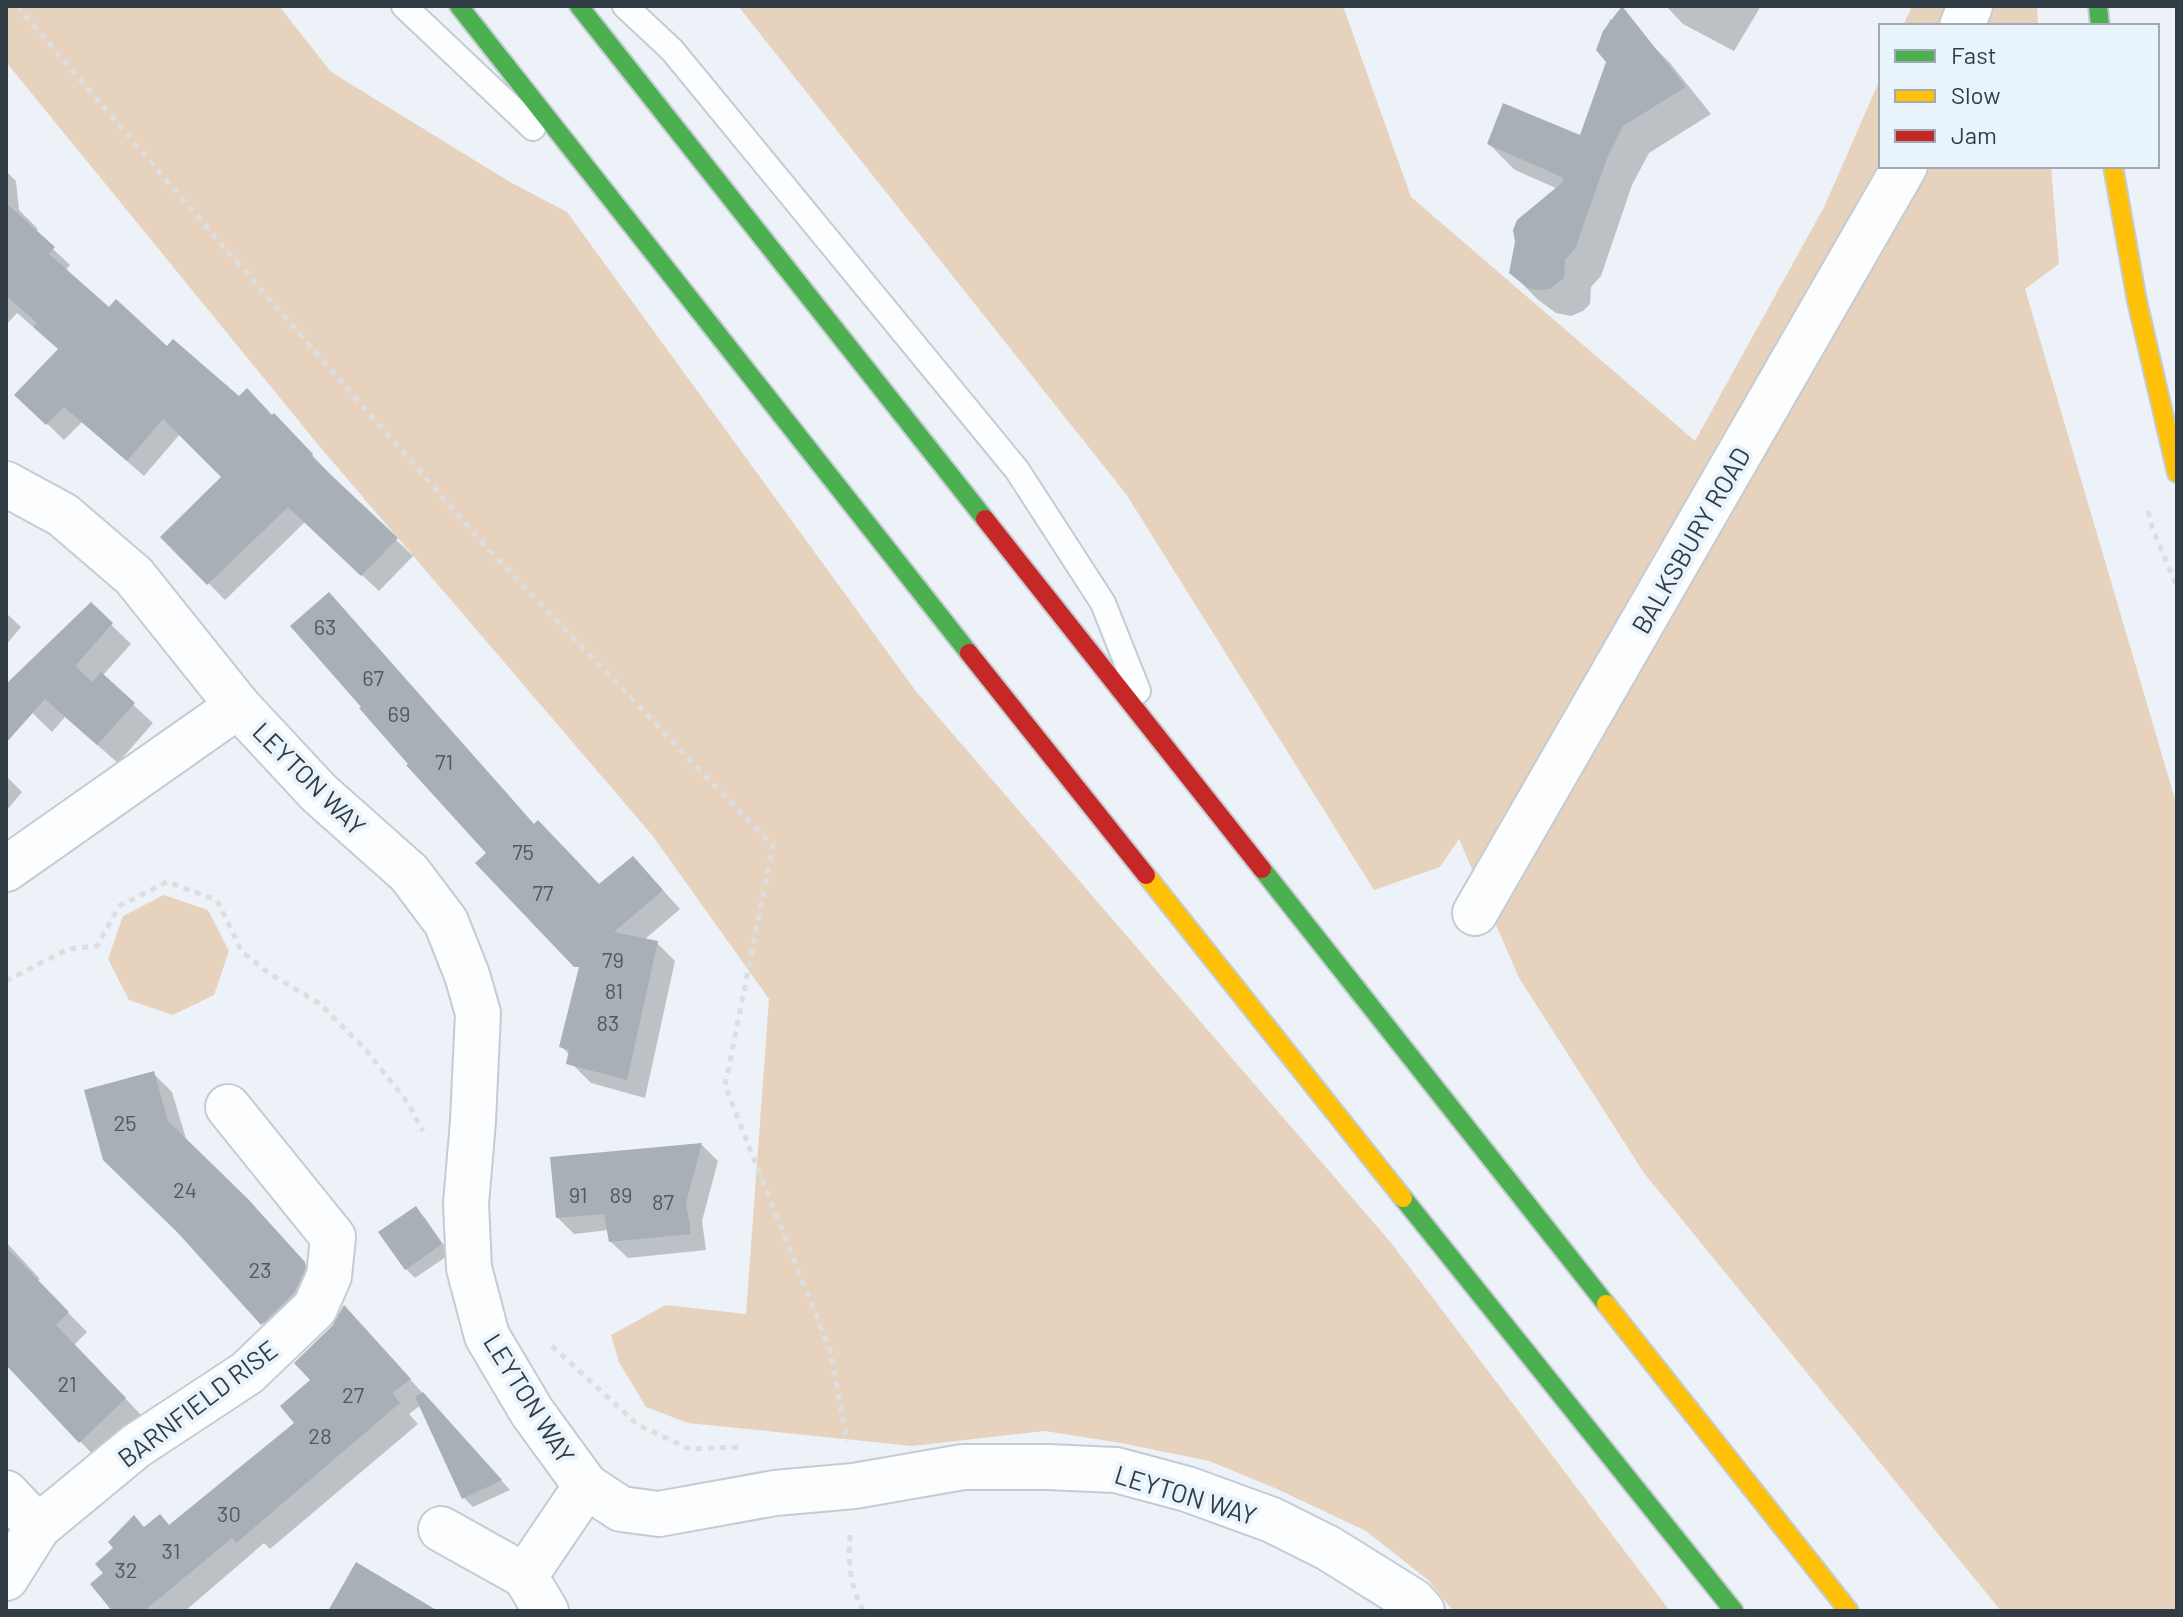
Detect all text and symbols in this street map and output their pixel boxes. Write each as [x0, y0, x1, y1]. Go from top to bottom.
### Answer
legend [1879, 24, 2159, 168]
text: Fast [1951, 40, 1996, 69]
text: Slow [1951, 80, 2000, 109]
text: Jam [1951, 120, 1997, 149]
street label: BALKSBURY ROAD [1624, 441, 1756, 639]
house number: 63 [314, 613, 336, 639]
house number: 67 [362, 664, 384, 690]
house number: 69 [388, 700, 410, 726]
street label: LEYTON WAY [247, 715, 373, 841]
house number: 71 [435, 748, 453, 774]
house number: 75 [512, 838, 534, 864]
house number: 77 [533, 879, 553, 905]
house number: 79 [602, 946, 624, 972]
house number: 81 [605, 977, 623, 1003]
house number: 83 [597, 1009, 619, 1035]
house number: 25 [113, 1109, 137, 1135]
house number: 24 [173, 1176, 197, 1202]
house number: 91 [569, 1181, 587, 1207]
house number: 89 [610, 1181, 632, 1207]
house number: 87 [652, 1188, 674, 1214]
house number: 23 [249, 1256, 272, 1282]
street label: LEYTON WAY [478, 1328, 582, 1468]
street label: BARNFIELD RISE [111, 1333, 283, 1473]
house number: 21 [57, 1370, 77, 1396]
house number: 27 [342, 1381, 364, 1407]
house number: 28 [308, 1422, 332, 1448]
street label: LEYTON WAY [1111, 1458, 1261, 1530]
house number: 30 [217, 1500, 241, 1526]
house number: 31 [162, 1537, 180, 1563]
house number: 32 [114, 1556, 138, 1582]

